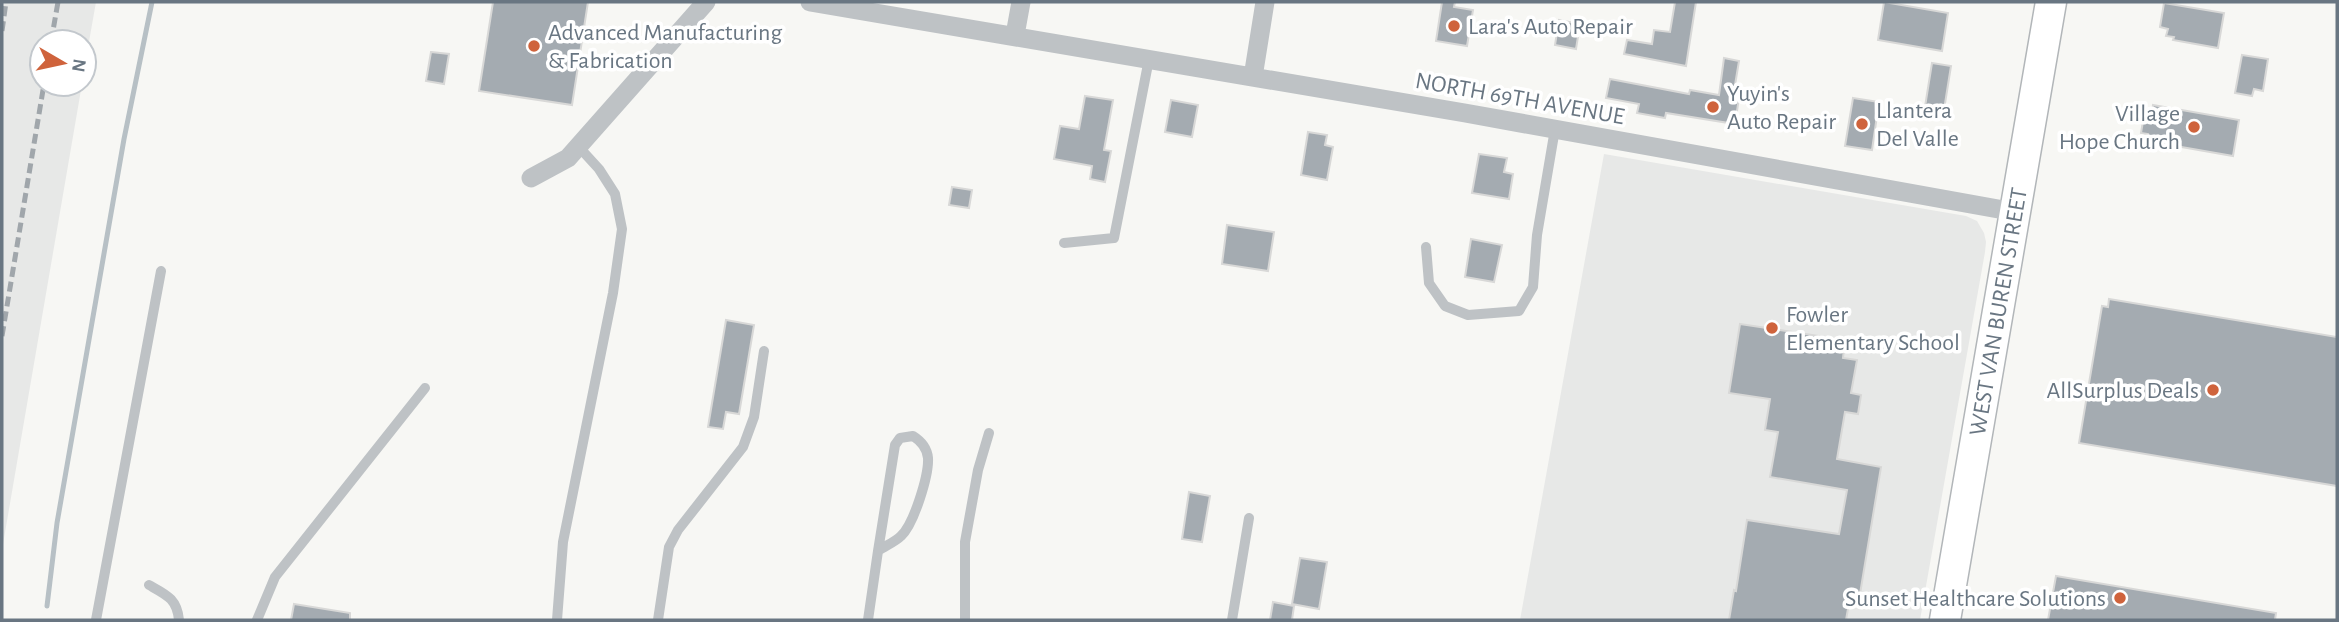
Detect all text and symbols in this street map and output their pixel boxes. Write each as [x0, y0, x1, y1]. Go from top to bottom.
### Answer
place label: Lara's Auto Repair [1468, 15, 1633, 39]
marker: Lara's Auto Repair [1446, 18, 1462, 34]
place label: Advanced Manufacturing & Fabrication [548, 21, 782, 73]
north arrow [28, 28, 98, 98]
marker: Advanced Manufacturing & Fabrication [526, 38, 542, 54]
text: N [68, 57, 89, 73]
street label: NORTH 69TH AVENUE [1413, 69, 1627, 129]
place label: Yuyin's Auto Repair [1727, 82, 1836, 134]
marker: Yuyin's Auto Repair [1705, 99, 1721, 115]
place label: Llantera Del Valle [1876, 99, 1959, 151]
place label: Village Hope Church [2059, 102, 2180, 154]
marker: Llantera Del Valle [1854, 116, 1870, 132]
marker: Village Hope Church [2186, 119, 2202, 135]
street label: WEST VAN BUREN STREET [1966, 186, 2032, 437]
place label: Fowler Elementary School [1786, 303, 1960, 355]
marker: Fowler Elementary School [1764, 320, 1780, 336]
place label: AllSurplus Deals [2047, 379, 2199, 403]
marker: AllSurplus Deals [2205, 382, 2221, 398]
place label: Sunset Healthcare Solutions [1845, 587, 2106, 611]
marker: Sunset Healthcare Solutions [2112, 590, 2128, 606]

